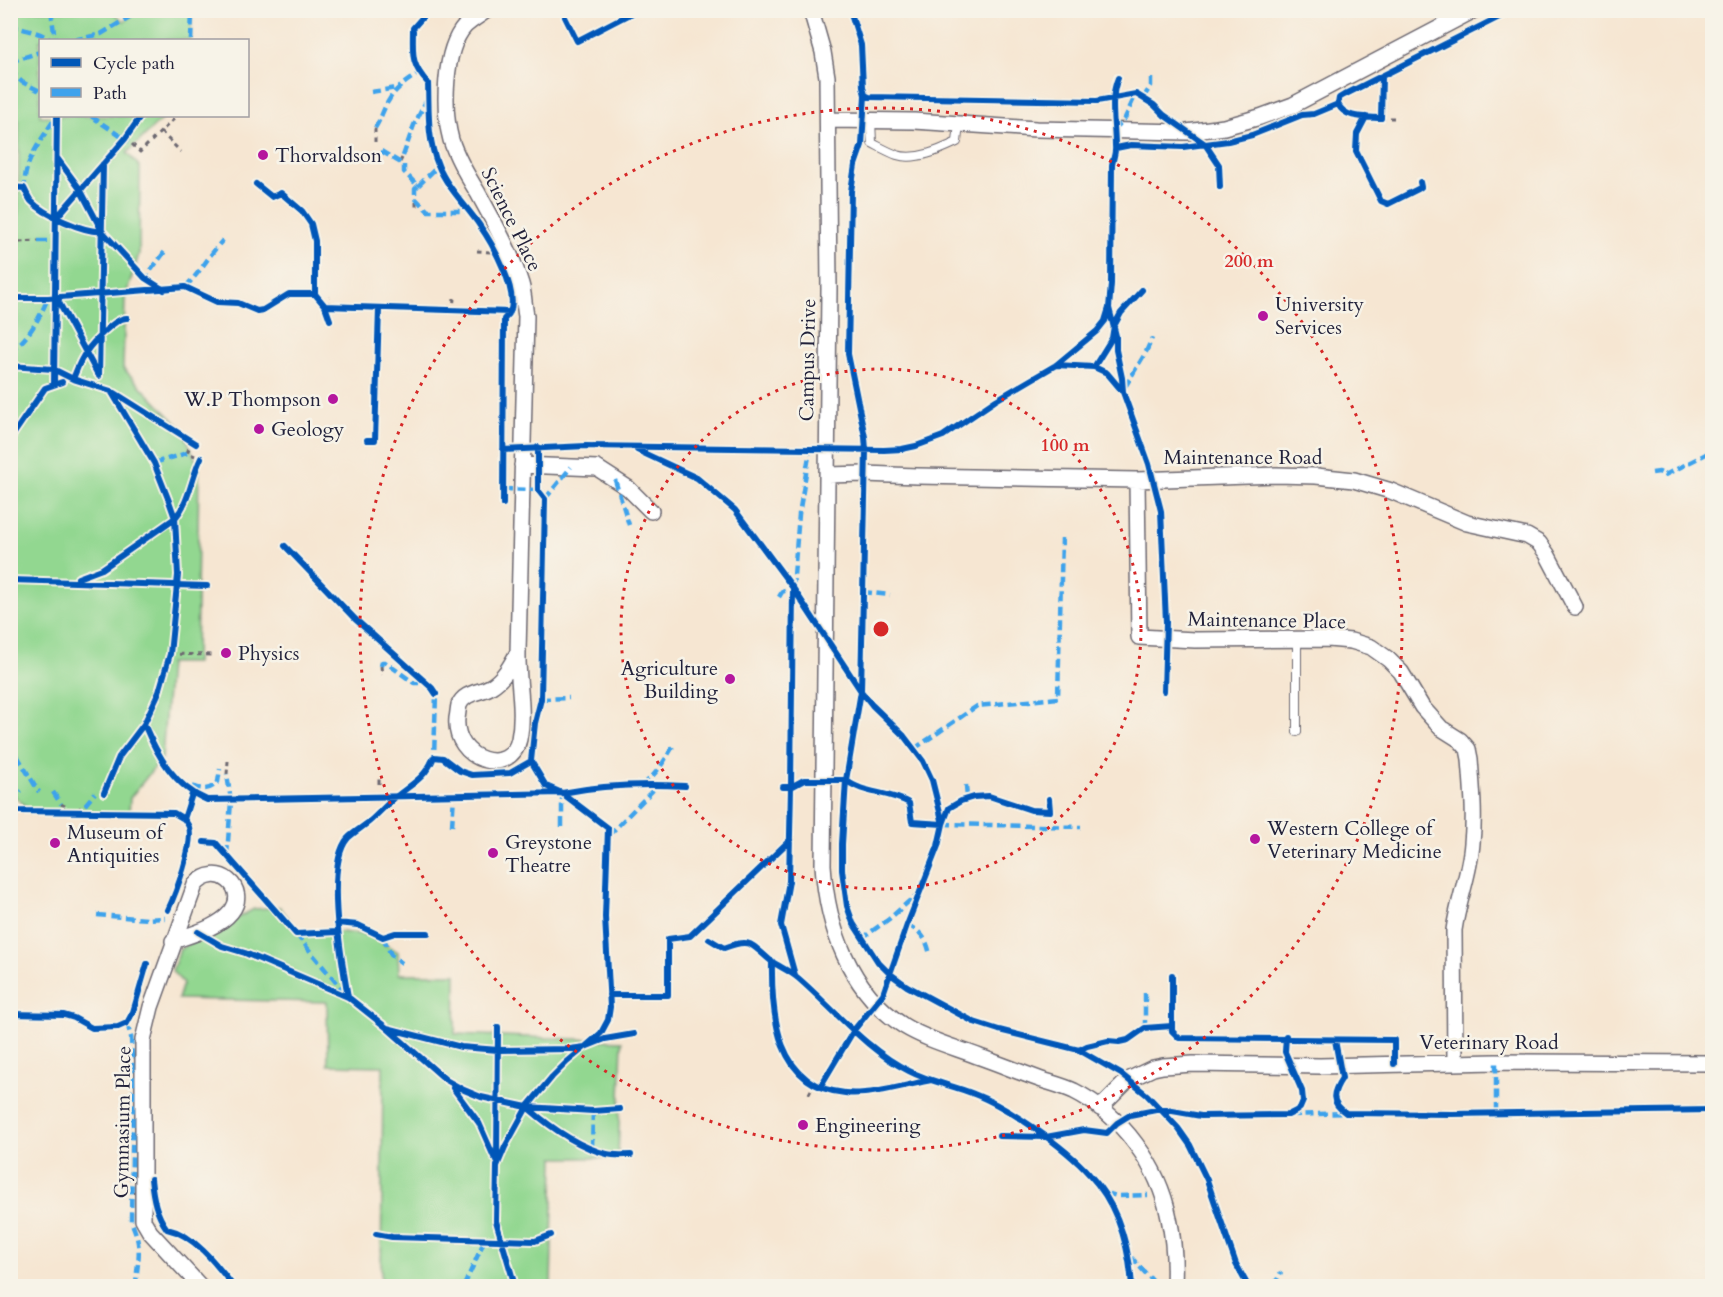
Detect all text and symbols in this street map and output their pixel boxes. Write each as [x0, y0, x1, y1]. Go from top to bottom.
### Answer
legend [39, 39, 249, 117]
text: Cycle path [93, 51, 175, 76]
text: Path [93, 81, 127, 106]
place label: Thorvaldson [275, 142, 383, 169]
marker: Thorvaldson [256, 148, 270, 162]
street label: Science Place [475, 163, 548, 276]
text: 200 m [1224, 249, 1274, 274]
place label: University Services [1275, 291, 1364, 341]
street label: Campus Drive [793, 298, 822, 422]
marker: University Services [1256, 309, 1270, 323]
place label: W.P Thompson [183, 386, 322, 413]
marker: W.P Thompson [326, 392, 340, 406]
place label: Geology [271, 416, 345, 443]
marker: Geology [252, 422, 266, 436]
text: 100 m [1040, 433, 1090, 458]
street label: Maintenance Road [1164, 444, 1323, 471]
street label: Maintenance Place [1187, 606, 1347, 635]
centre of rings [871, 619, 891, 639]
place label: Physics [238, 640, 300, 667]
marker: Physics [219, 646, 233, 660]
place label: Agriculture Building [621, 655, 719, 705]
marker: Agriculture Building [723, 672, 737, 686]
place label: Western College of Veterinary Medicine [1266, 815, 1442, 865]
place label: Museum of Antiquities [67, 819, 166, 869]
place label: Greystone Theatre [505, 829, 592, 879]
marker: Western College of Veterinary Medicine [1248, 832, 1262, 846]
marker: Museum of Antiquities [48, 836, 62, 850]
marker: Greystone Theatre [486, 846, 500, 860]
street label: Veterinary Road [1419, 1029, 1559, 1056]
street label: Gymnasium Place [108, 1045, 137, 1199]
place label: Engineering [815, 1112, 921, 1139]
marker: Engineering [796, 1118, 810, 1132]

